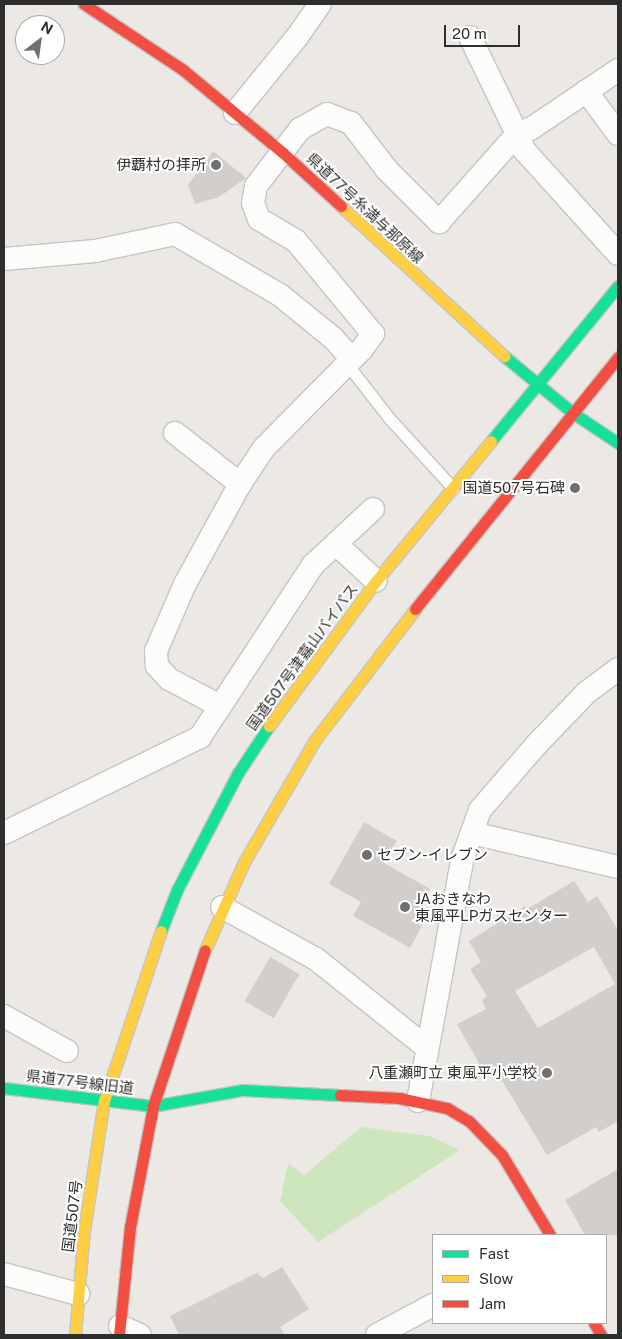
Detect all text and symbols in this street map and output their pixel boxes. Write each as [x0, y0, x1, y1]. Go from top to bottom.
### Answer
north arrow [15, 15, 65, 65]
scale bar [447, 15, 523, 47]
text: N [38, 18, 56, 38]
text: 20 m [452, 25, 487, 42]
street label: 県道77号糸満与那原線 [303, 149, 427, 267]
place label: 伊覇村の拝所 [116, 156, 206, 174]
marker: 伊覇村の拝所 [210, 159, 222, 171]
place label: 国道507号石碑 [462, 479, 565, 497]
marker: 国道507号石碑 [569, 482, 581, 494]
street label: 国道507号津嘉山バイパス [243, 580, 361, 734]
place label: セブン-イレブン [377, 846, 488, 864]
marker: セブン-イレブン [361, 849, 373, 861]
place label: JAおきなわ 東風平LPガスセンター [415, 889, 568, 924]
marker: JAおきなわ 東風平LPガスセンター [399, 901, 411, 913]
place label: 八重瀬町立 東風平小学校 [368, 1064, 537, 1082]
street label: 県道77号線旧道 [25, 1066, 135, 1098]
marker: 八重瀬町立 東風平小学校 [541, 1067, 553, 1079]
street label: 国道507号 [59, 1179, 85, 1253]
legend [432, 1234, 607, 1324]
text: Fast [479, 1245, 509, 1262]
text: Slow [479, 1270, 513, 1287]
text: Jam [479, 1295, 506, 1312]

